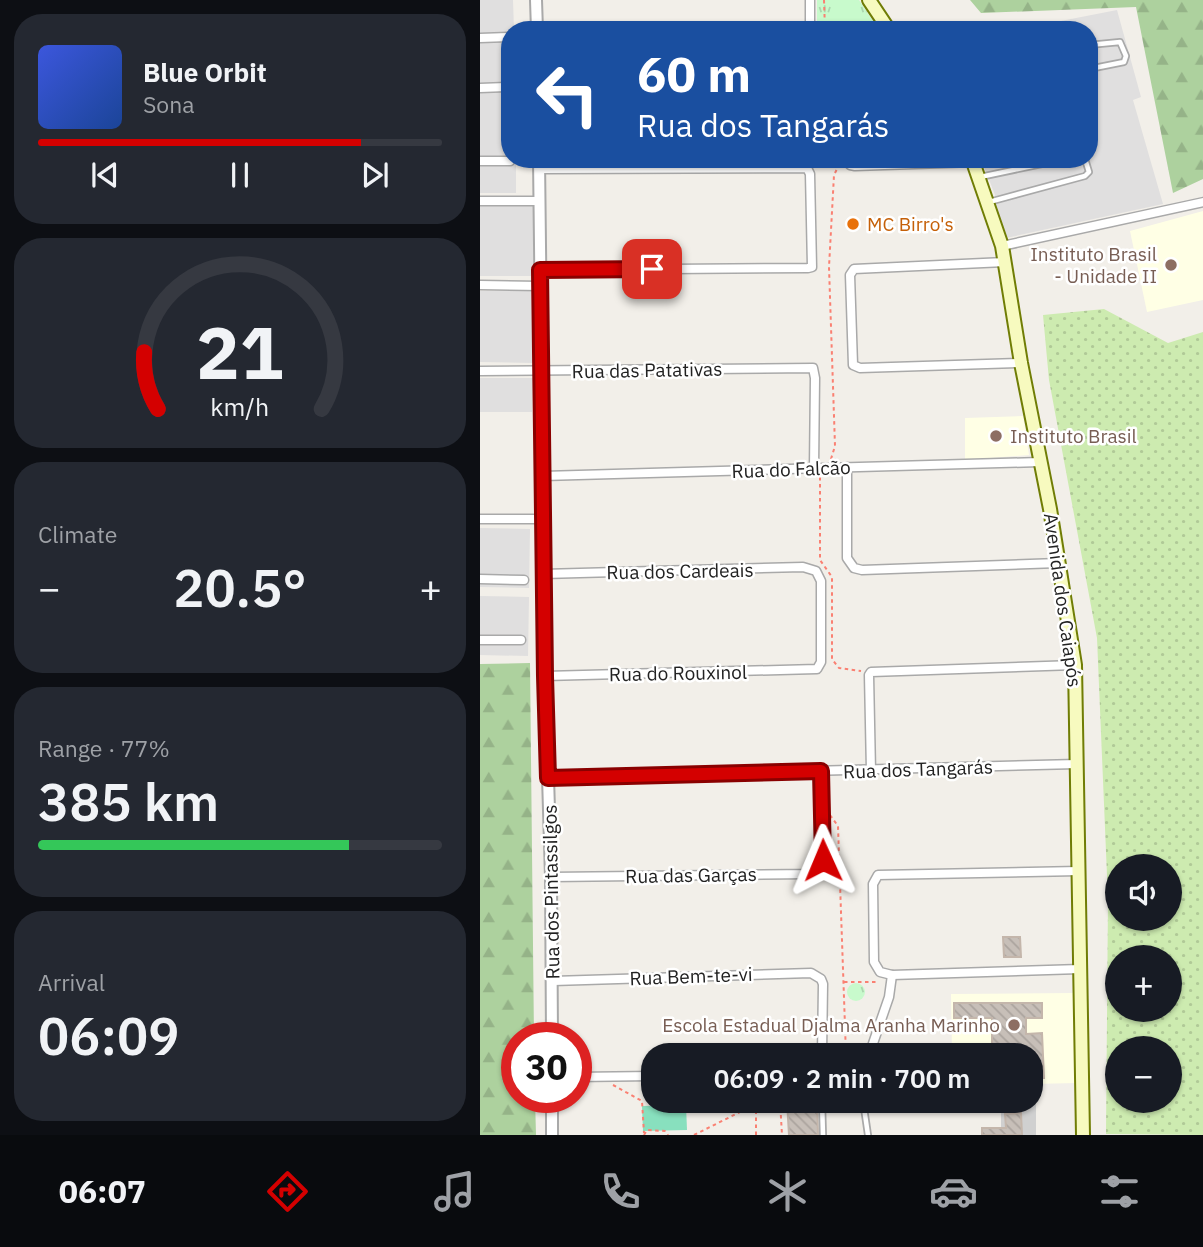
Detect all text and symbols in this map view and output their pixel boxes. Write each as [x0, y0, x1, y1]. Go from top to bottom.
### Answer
text: 60 m [637, 42, 751, 105]
icon: left [522, 49, 613, 140]
text: Blue Orbit [143, 55, 267, 89]
text: Sona [143, 89, 195, 119]
text: Rua dos Tangarás [637, 104, 889, 146]
icon: previous [86, 156, 124, 194]
icon: pause [221, 156, 259, 194]
icon: next [356, 156, 394, 194]
place label: MC Birro's [867, 212, 954, 236]
marker: MC Birro's [845, 216, 861, 232]
pin [622, 239, 682, 299]
place label: Instituto Brasil - Unidade II [1030, 242, 1157, 288]
icon: arrive [633, 250, 671, 288]
marker: Instituto Brasil - Unidade II [1163, 257, 1179, 273]
text: 21 [196, 305, 284, 400]
street label: Rua das Patativas [571, 357, 723, 383]
text: km/h [211, 390, 269, 423]
place label: Instituto Brasil [1010, 424, 1137, 448]
marker: Instituto Brasil [988, 428, 1004, 444]
street label: Rua do Falcão [731, 455, 851, 483]
street label: Avenida dos Caiapós [1039, 511, 1087, 689]
text: Climate [38, 519, 117, 549]
text: 20.5° [173, 554, 307, 621]
street label: Rua dos Cardeais [606, 558, 754, 584]
text: − [38, 563, 61, 612]
text: + [419, 563, 442, 612]
street label: Rua do Rouxinol [609, 660, 747, 686]
text: Range · 77% [38, 733, 170, 763]
street label: Rua dos Tangarás [843, 754, 993, 784]
text: 385 km [38, 768, 219, 835]
street label: Rua dos Pintassilgos [537, 804, 565, 980]
position arrow [786, 823, 860, 897]
map controls [1105, 854, 1182, 1113]
button: sound [1105, 854, 1182, 931]
street label: Rua das Garças [625, 862, 757, 888]
button: + [1105, 945, 1182, 1022]
street label: Rua Bem-te-vi [629, 962, 753, 990]
text: Arrival [38, 967, 105, 997]
text: 06:09 [38, 1002, 179, 1069]
place label: Escola Estadual Djalma Aranha Marinho [662, 1013, 1000, 1037]
marker: Escola Estadual Djalma Aranha Marinho [1006, 1017, 1022, 1033]
speed limit sign: 30 [501, 1022, 592, 1113]
button: − [1105, 1036, 1182, 1113]
text: 06:09 · 2 min · 700 m [714, 1061, 970, 1095]
icon: directions [263, 1167, 312, 1216]
icon: music [430, 1167, 479, 1216]
icon: phone [596, 1167, 645, 1216]
icon: climate [763, 1167, 812, 1216]
icon: car [929, 1167, 978, 1216]
icon: filters [1095, 1167, 1144, 1216]
text: 06:07 [59, 1170, 146, 1212]

